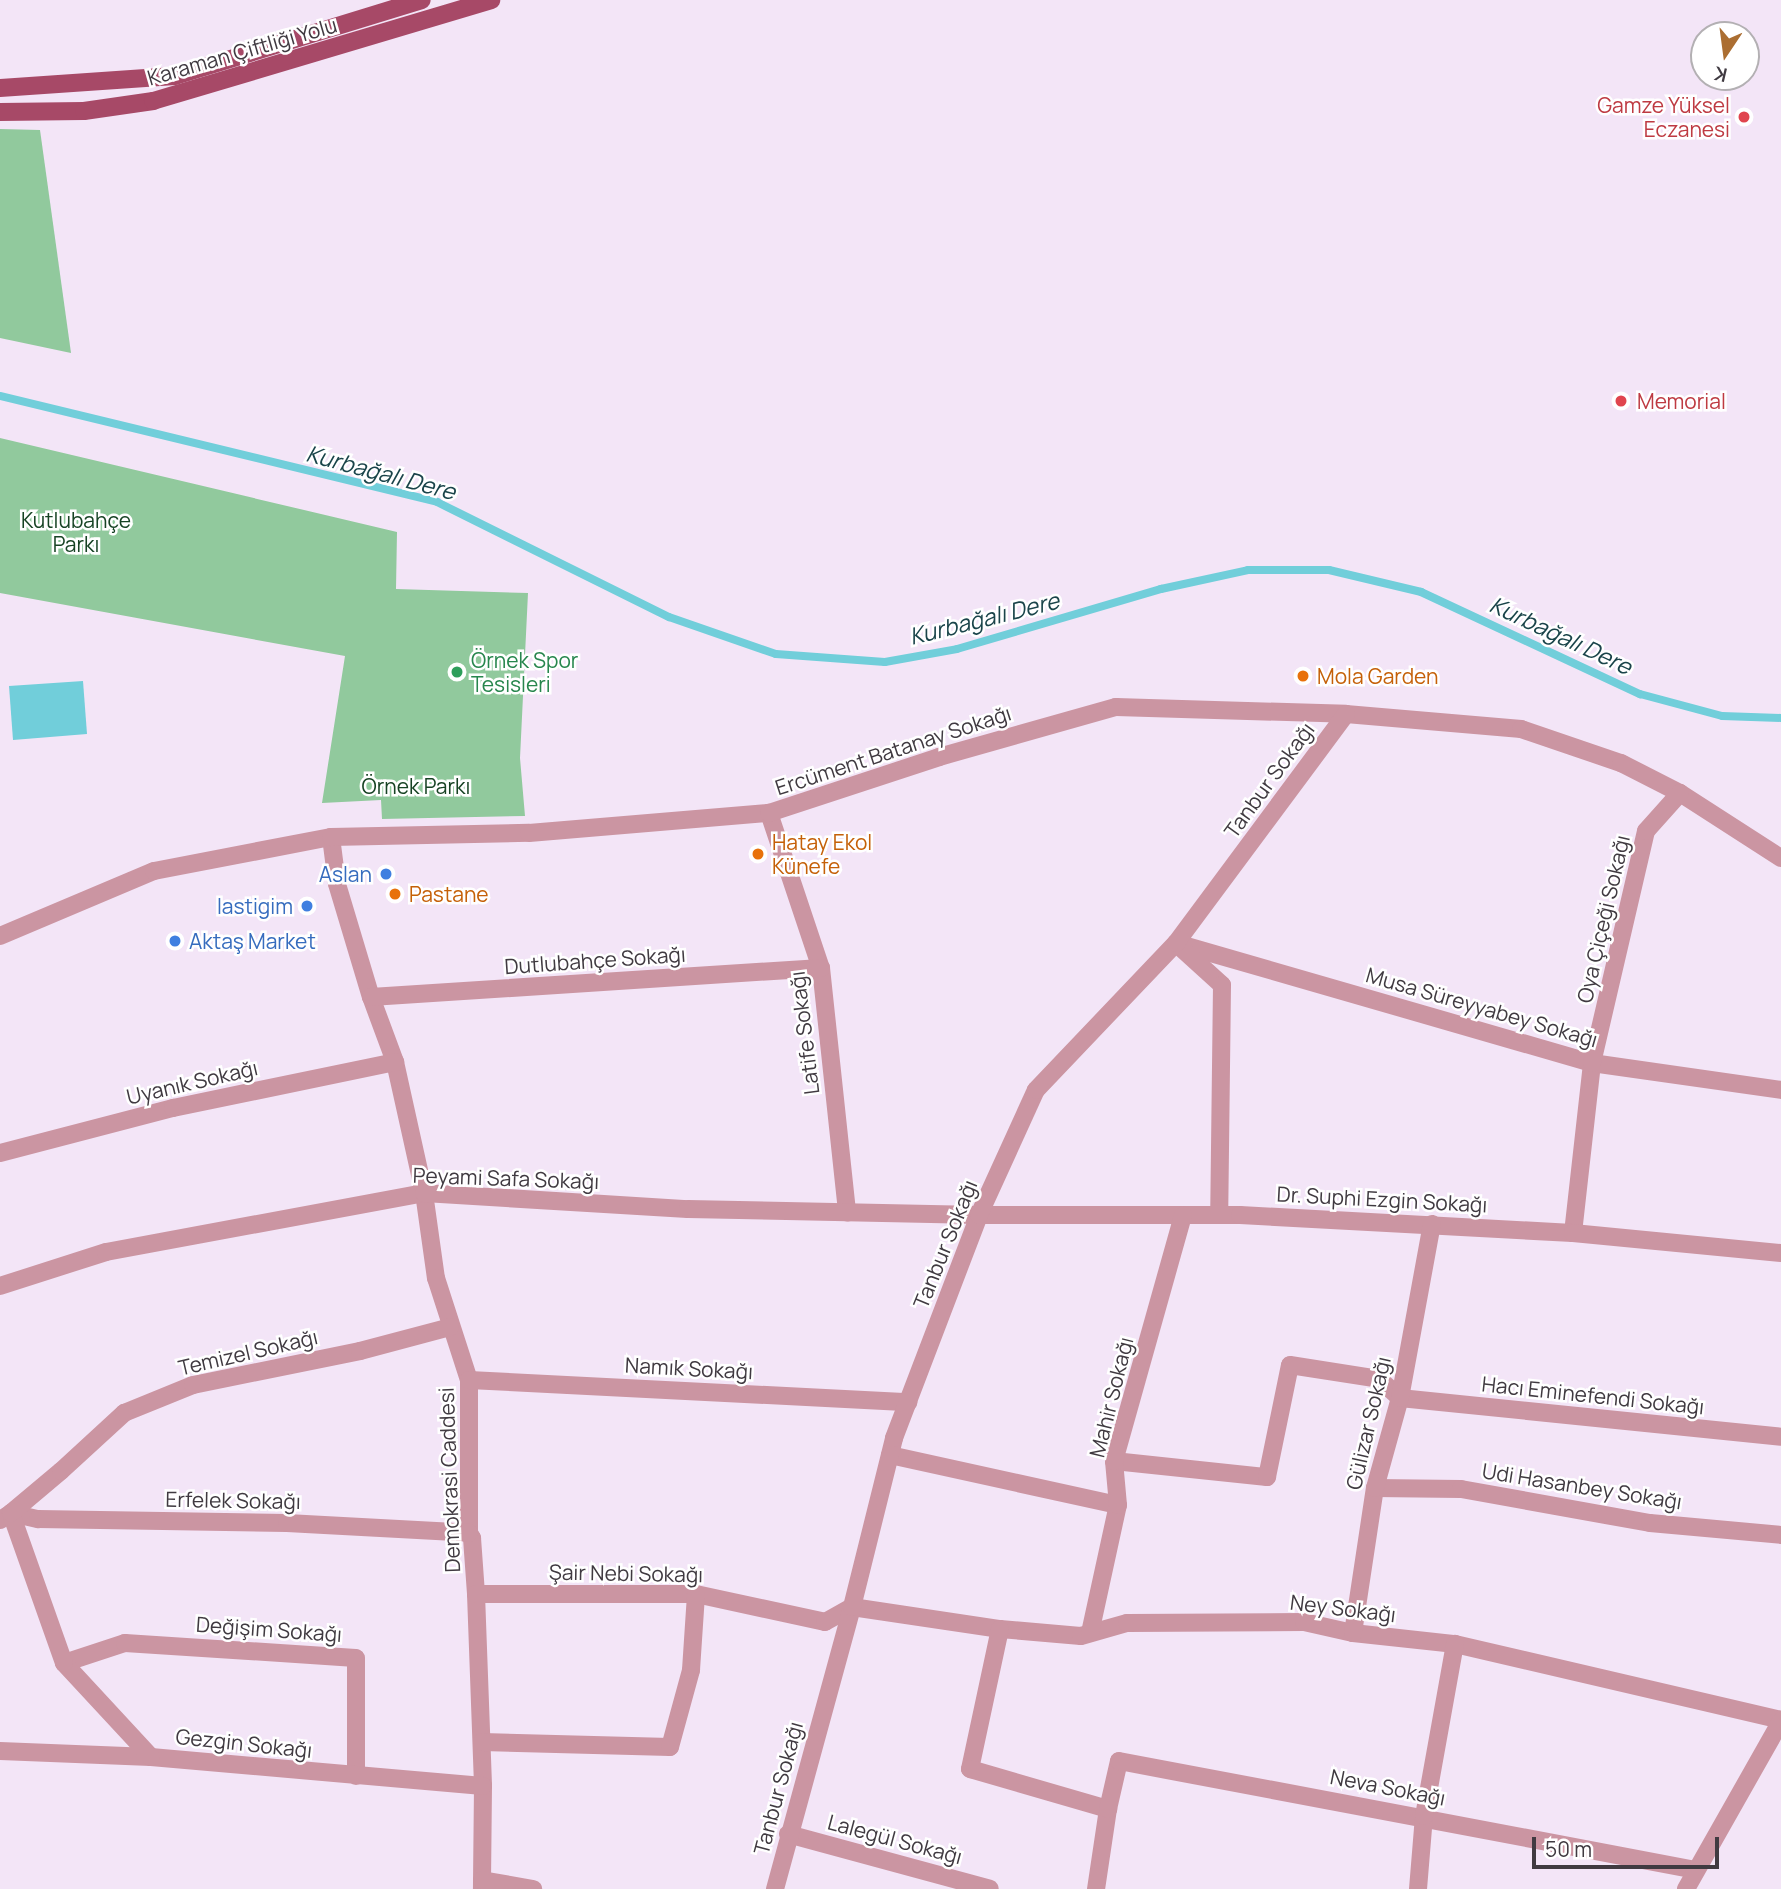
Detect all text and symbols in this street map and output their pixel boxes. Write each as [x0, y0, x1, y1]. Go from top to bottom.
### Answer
street label: Karaman Çiftliği Yolu [144, 12, 340, 90]
north arrow [1690, 21, 1760, 91]
text: K [1712, 60, 1730, 89]
place label: Gamze Yüksel Eczanesi [1597, 92, 1730, 142]
marker: Gamze Yüksel Eczanesi [1736, 109, 1752, 125]
place label: Memorial [1637, 388, 1726, 414]
marker: Memorial [1611, 391, 1631, 411]
water label: Kurbağalı Dere [303, 439, 459, 505]
park label: Kutlubahçe Parkı [21, 507, 131, 557]
water label: Kurbağalı Dere [906, 586, 1062, 650]
water label: Kurbağalı Dere [1486, 590, 1636, 680]
place label: Örnek Spor Tesisleri [471, 647, 578, 697]
place label: Mola Garden [1317, 663, 1439, 689]
marker: Örnek Spor Tesisleri [449, 664, 465, 680]
marker: Mola Garden [1295, 668, 1311, 684]
street label: Ercüment Batanay Sokağı [772, 700, 1014, 800]
street label: Tanbur Sokağı [1219, 717, 1319, 843]
park label: Örnek Parkı [362, 773, 470, 799]
place label: Hatay Ekol Künefe [772, 829, 872, 879]
street label: Oya Çiçeği Sokağı [1571, 833, 1635, 1005]
marker: Hatay Ekol Künefe [750, 846, 766, 862]
place label: Aslan [319, 861, 372, 887]
marker: Aslan [378, 866, 394, 882]
place label: Pastane [409, 881, 489, 907]
marker: Pastane [387, 886, 403, 902]
place label: lastigim [217, 893, 293, 919]
marker: lastigim [299, 898, 315, 914]
place label: Aktaş Market [189, 928, 316, 954]
marker: Aktaş Market [167, 933, 183, 949]
street label: Dutlubahçe Sokağı [504, 941, 686, 979]
street label: Musa Süreyyabey Sokağı [1363, 962, 1601, 1052]
street label: Latife Sokağı [784, 970, 824, 1096]
street label: Uyanık Sokağı [124, 1055, 260, 1109]
street label: Peyami Safa Sokağı [412, 1162, 600, 1194]
street label: Tanbur Sokağı [908, 1176, 982, 1312]
street label: Dr. Suphi Ezgin Sokağı [1276, 1181, 1488, 1217]
street label: Temizel Sokağı [176, 1324, 320, 1380]
street label: Mahir Sokağı [1084, 1334, 1138, 1460]
street label: Namık Sokağı [624, 1352, 754, 1384]
street label: Gülizar Sokağı [1340, 1354, 1396, 1492]
street label: Hacı Eminefendi Sokağı [1481, 1371, 1705, 1419]
street label: Demokrasi Caddesi [433, 1387, 465, 1573]
street label: Udi Hasanbey Sokağı [1480, 1458, 1684, 1514]
street label: Erfelek Sokağı [165, 1486, 301, 1514]
street label: Şair Nebi Sokağı [549, 1559, 703, 1587]
street label: Ney Sokağı [1289, 1589, 1397, 1627]
street label: Değişim Sokağı [195, 1611, 343, 1647]
street label: Tanbur Sokağı [748, 1719, 808, 1857]
street label: Gezgin Sokağı [175, 1723, 313, 1763]
street label: Neva Sokağı [1328, 1763, 1448, 1811]
street label: Lalegül Sokağı [825, 1809, 965, 1869]
scale bar [1536, 1822, 1723, 1866]
text: 50 m [1545, 1835, 1592, 1863]

